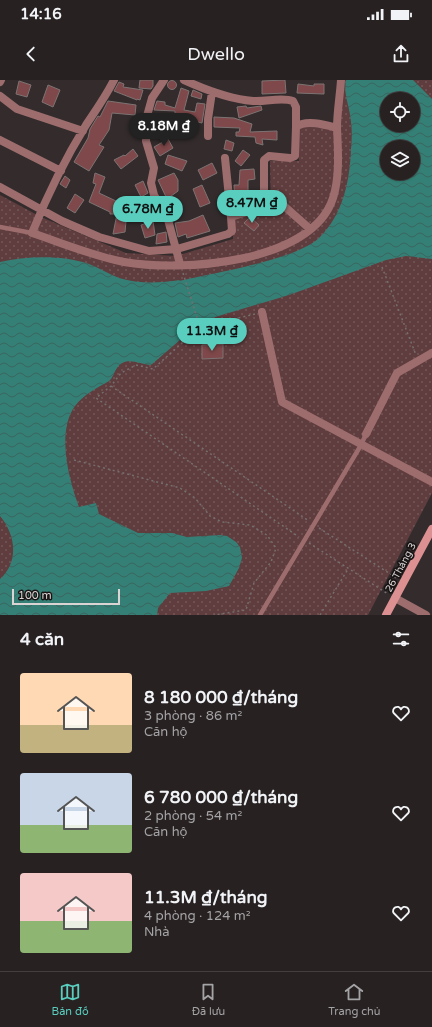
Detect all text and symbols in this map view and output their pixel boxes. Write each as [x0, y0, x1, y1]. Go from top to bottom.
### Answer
text: 14:16 [20, 5, 62, 23]
icon: back [20, 43, 42, 65]
text: Dwello [187, 43, 245, 65]
icon: share [390, 43, 412, 65]
map controls [380, 92, 420, 180]
button: locate [380, 92, 420, 132]
pin: 8.18M ₫ [127, 113, 201, 147]
text: 8.18M ₫ [138, 118, 190, 134]
button: layers [380, 140, 420, 180]
pin: 8.47M ₫ [215, 190, 289, 224]
text: 8.47M ₫ [226, 195, 278, 211]
pin: 6.78M ₫ [111, 196, 185, 230]
text: 6.78M ₫ [122, 201, 174, 217]
pin: 11.3M ₫ [175, 318, 249, 352]
text: 11.3M ₫ [186, 323, 238, 339]
street label: 26 Tháng 3 [383, 541, 419, 594]
scale bar [12, 587, 120, 606]
text: 100 m [18, 589, 52, 602]
icon: filters [390, 628, 412, 650]
text: 4 căn [20, 629, 64, 650]
text: 8 180 000 ₫/tháng [144, 687, 298, 708]
icon: home [52, 689, 100, 737]
icon: heart [390, 702, 412, 724]
text: 3 phòng · 86 m² [144, 708, 242, 724]
text: Căn hộ [144, 724, 187, 740]
text: 6 780 000 ₫/tháng [144, 787, 298, 808]
icon: home [52, 789, 100, 837]
icon: heart [390, 802, 412, 824]
text: 2 phòng · 54 m² [144, 808, 242, 824]
text: Căn hộ [144, 824, 187, 840]
text: 11.3M ₫/tháng [144, 887, 267, 908]
icon: home [52, 889, 100, 937]
icon: heart [390, 902, 412, 924]
text: 4 phòng · 124 m² [144, 908, 250, 924]
text: Nhà [144, 924, 170, 940]
tab: Bản đồ [52, 981, 89, 1018]
tab: Đã lưu [192, 981, 225, 1018]
tab: Trang chủ [328, 981, 380, 1018]

